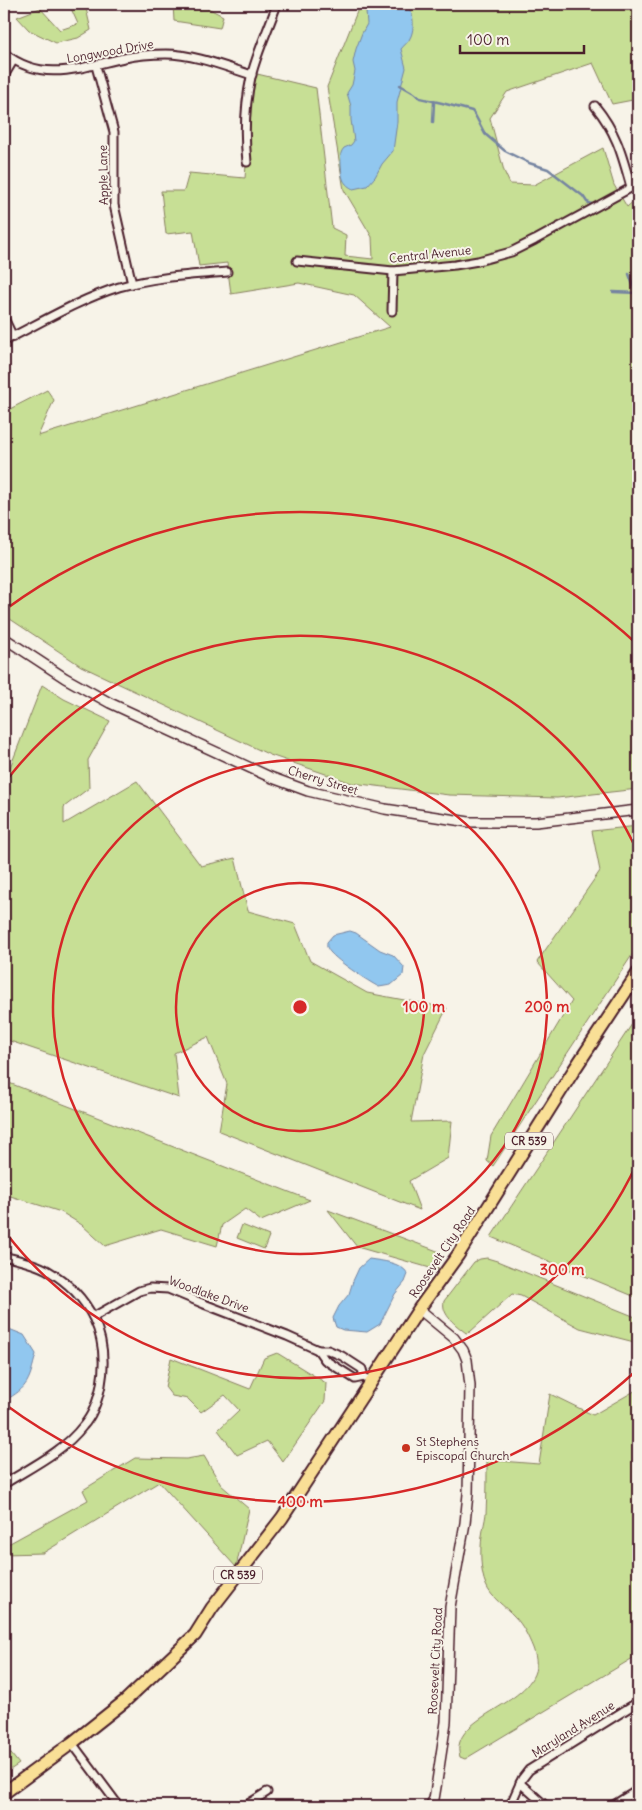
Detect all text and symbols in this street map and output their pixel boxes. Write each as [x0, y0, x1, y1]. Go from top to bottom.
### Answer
scale bar [460, 22, 583, 54]
text: 100 m [467, 30, 509, 49]
street label: Longwood Drive [65, 36, 155, 66]
street label: Apple Lane [95, 145, 111, 205]
street label: Central Avenue [388, 242, 472, 266]
street label: Cherry Street [286, 762, 360, 798]
text: 100 m [403, 997, 445, 1016]
text: 200 m [525, 997, 569, 1016]
centre of rings [291, 998, 309, 1016]
road number: CR 539 [505, 1132, 553, 1150]
street label: Roosevelt City Road [406, 1203, 478, 1301]
text: 300 m [540, 1260, 585, 1279]
street label: Woodlake Drive [167, 1273, 251, 1315]
place label: St Stephens Episcopal Church [416, 1434, 510, 1463]
marker: St Stephens Episcopal Church [400, 1442, 412, 1454]
text: 400 m [277, 1492, 323, 1511]
road number: CR 539 [214, 1566, 262, 1584]
street label: Roosevelt City Road [425, 1607, 445, 1715]
street label: Maryland Avenue [529, 1698, 617, 1760]

